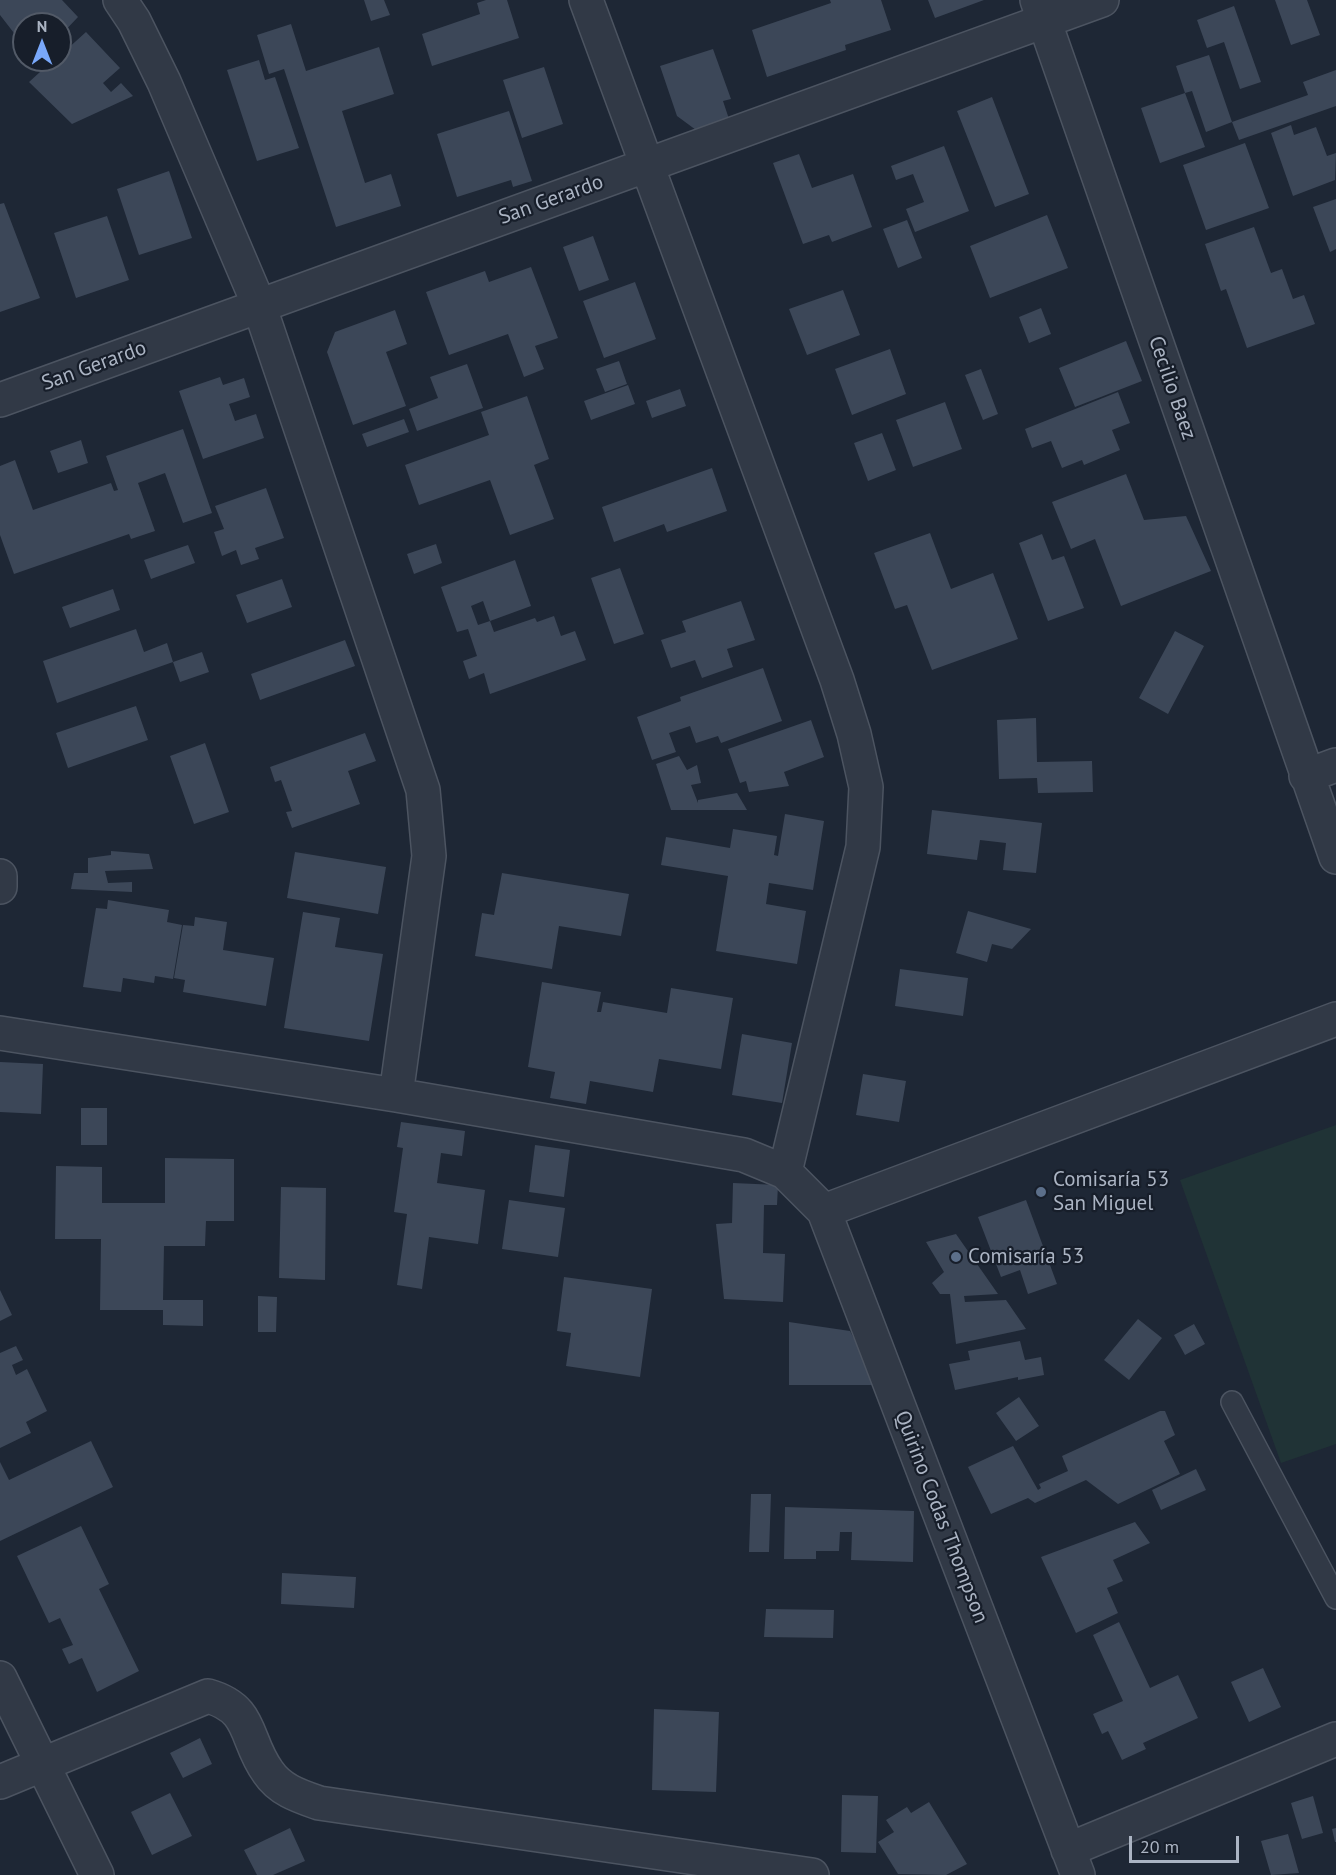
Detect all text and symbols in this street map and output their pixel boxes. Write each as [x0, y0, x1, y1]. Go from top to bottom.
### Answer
north arrow [12, 12, 72, 72]
text: N [37, 16, 47, 36]
street label: San Gerardo [495, 169, 607, 231]
street label: Cecilio Baez [1143, 333, 1201, 443]
street label: San Gerardo [38, 335, 150, 397]
place label: Comisaría 53 San Miguel [1053, 1167, 1169, 1217]
marker: Comisaría 53 San Miguel [1034, 1185, 1048, 1199]
place label: Comisaría 53 [968, 1244, 1084, 1270]
marker: Comisaría 53 [949, 1250, 963, 1264]
street label: Quirino Codas Thompson [889, 1407, 993, 1627]
scale bar [1132, 1824, 1242, 1862]
text: 20 m [1140, 1835, 1179, 1858]

